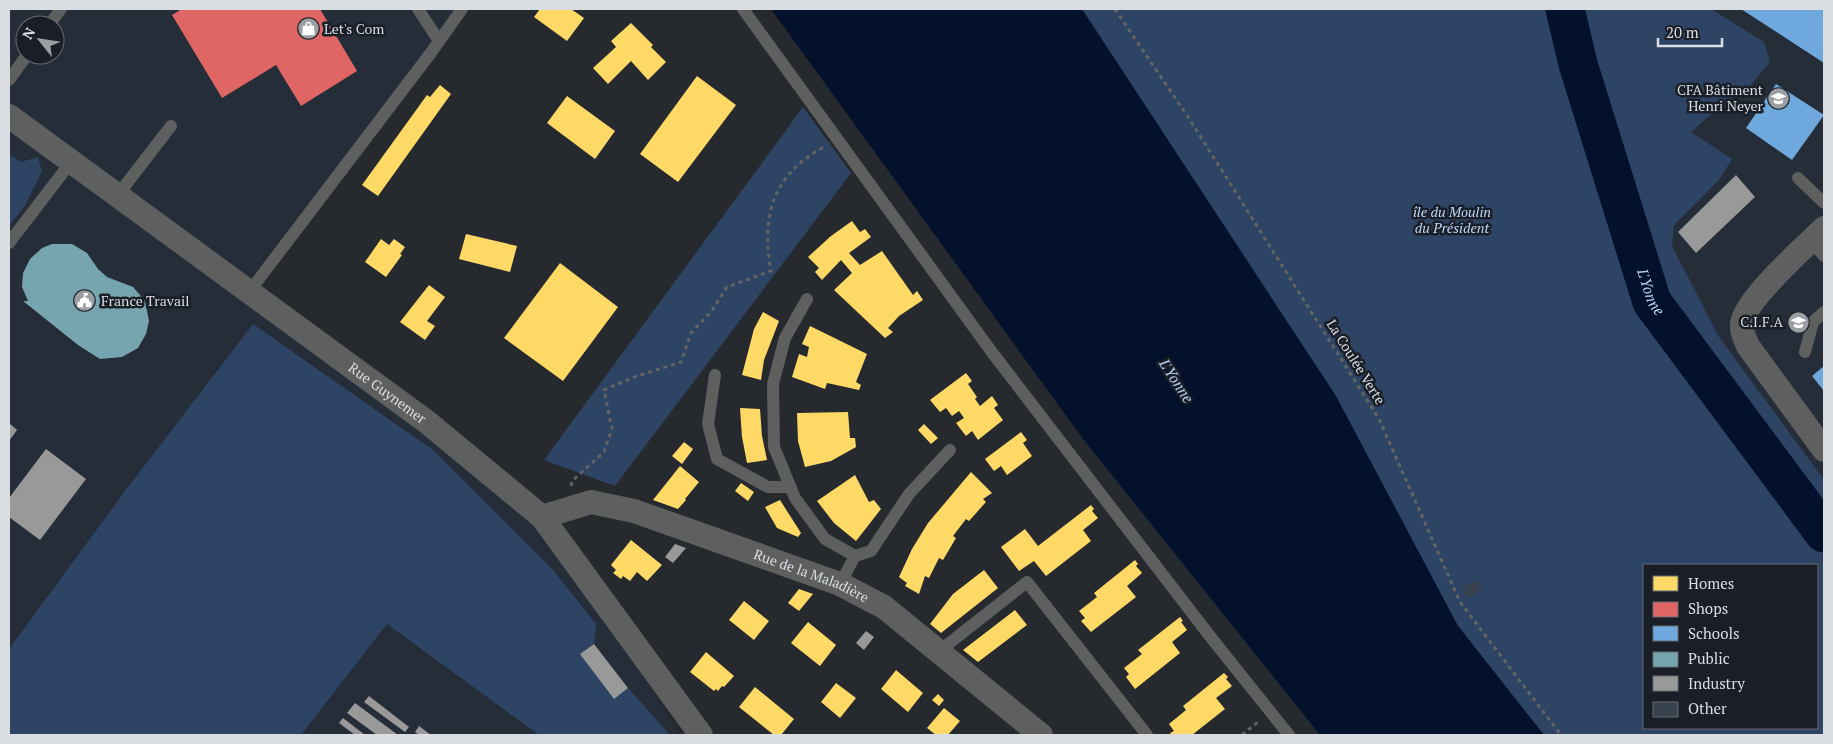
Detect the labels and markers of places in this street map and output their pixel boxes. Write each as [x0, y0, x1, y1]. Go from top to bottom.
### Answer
shop icon: Let's Com [296, 17, 320, 41]
place label: Let's Com [324, 19, 384, 38]
place label: CFA Bâtiment Henri Neyer [1677, 80, 1764, 115]
school or university icon: CFA Bâtiment Henri Neyer [1767, 86, 1791, 110]
public building icon: France Travail [73, 289, 97, 313]
place label: France Travail [101, 291, 189, 310]
school or university icon: C.I.F.A [1787, 310, 1811, 334]
place label: C.I.F.A [1740, 312, 1783, 331]

